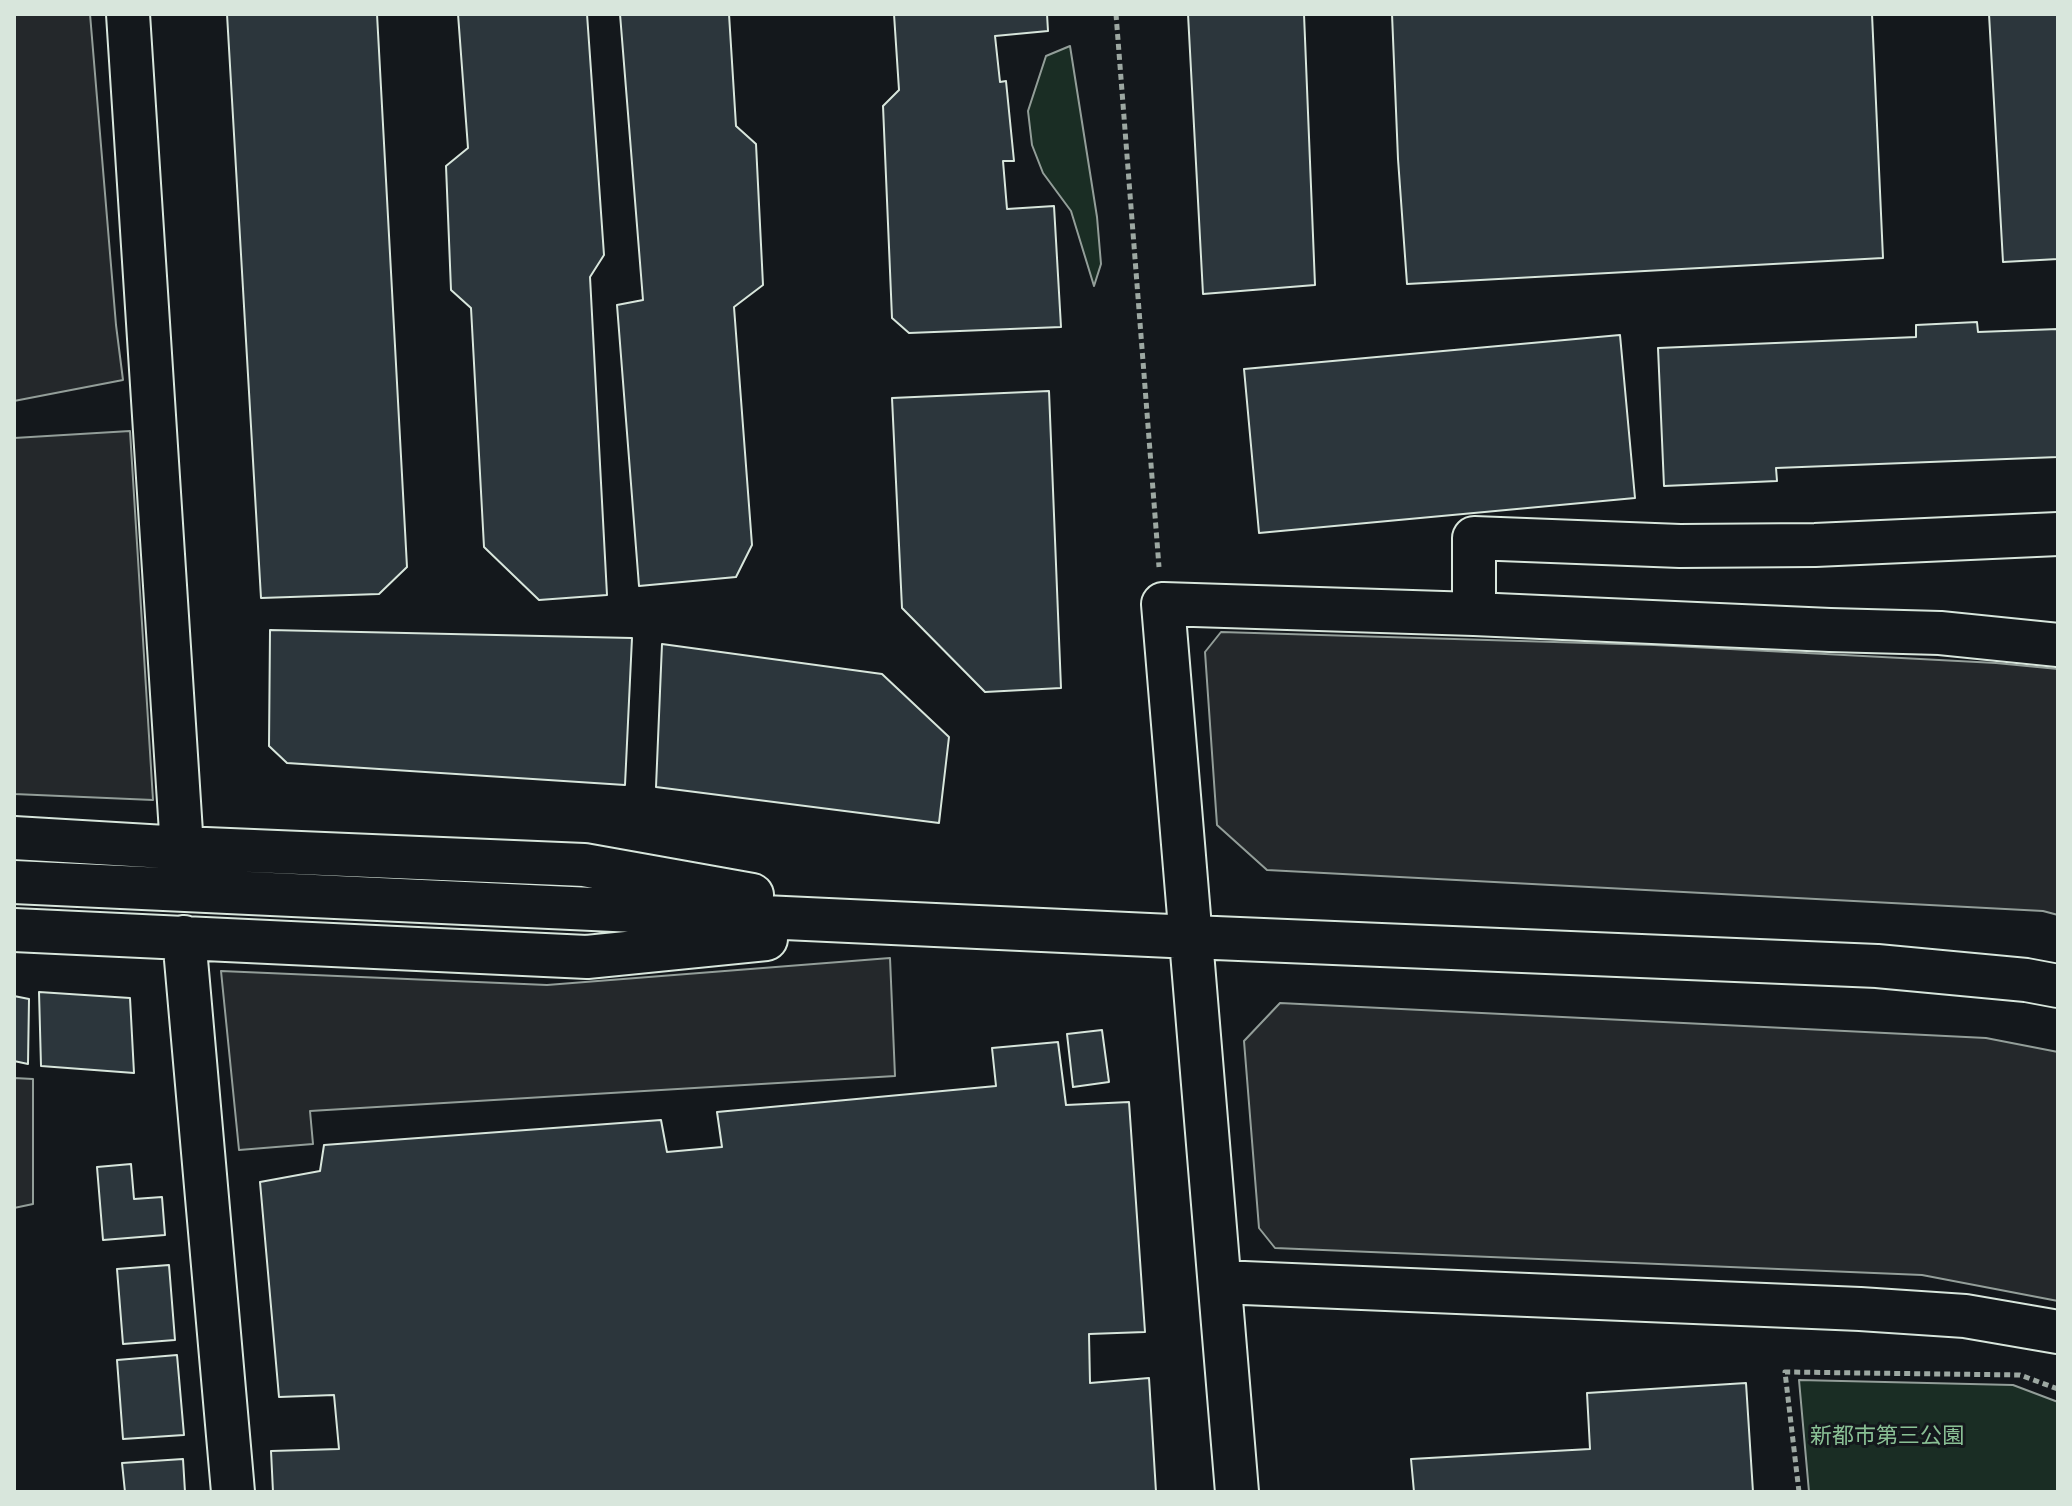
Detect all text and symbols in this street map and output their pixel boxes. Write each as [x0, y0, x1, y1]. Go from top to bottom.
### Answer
park label: 新都市第三公園 [1810, 1424, 1964, 1450]

